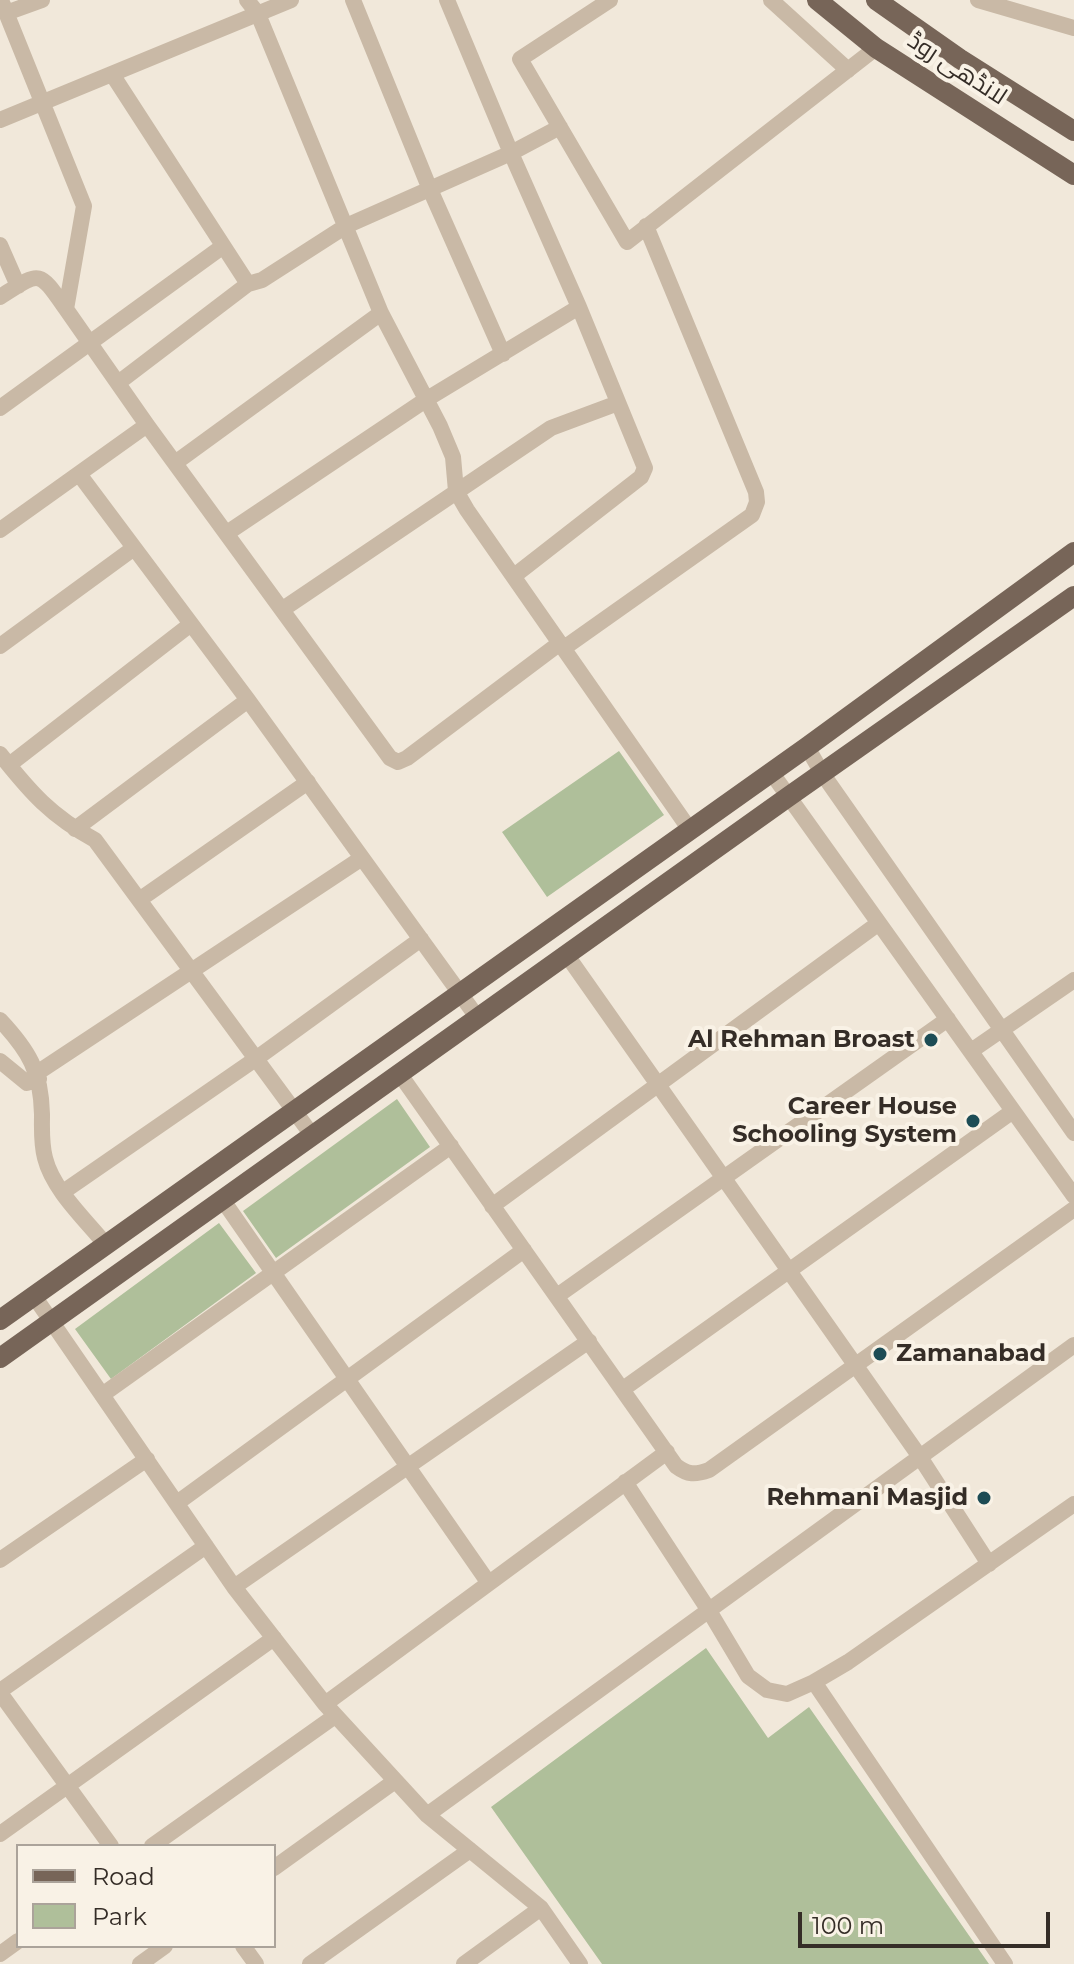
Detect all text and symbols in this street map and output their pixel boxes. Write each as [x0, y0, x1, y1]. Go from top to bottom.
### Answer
street label: لانڈھی روڈ [902, 26, 1012, 112]
place label: Al Rehman Broast [688, 1026, 915, 1054]
marker: Al Rehman Broast [922, 1031, 940, 1049]
place label: Career House Schooling System [732, 1093, 957, 1149]
marker: Career House Schooling System [964, 1112, 982, 1130]
place label: Zamanabad [896, 1340, 1046, 1368]
marker: Zamanabad [871, 1345, 889, 1363]
place label: Rehmani Masjid [766, 1484, 968, 1512]
marker: Rehmani Masjid [975, 1489, 993, 1507]
legend [16, 1844, 276, 1948]
text: Road [92, 1862, 155, 1891]
scale bar [802, 1896, 1054, 1946]
text: Park [92, 1902, 147, 1931]
text: 100 m [812, 1911, 884, 1940]

